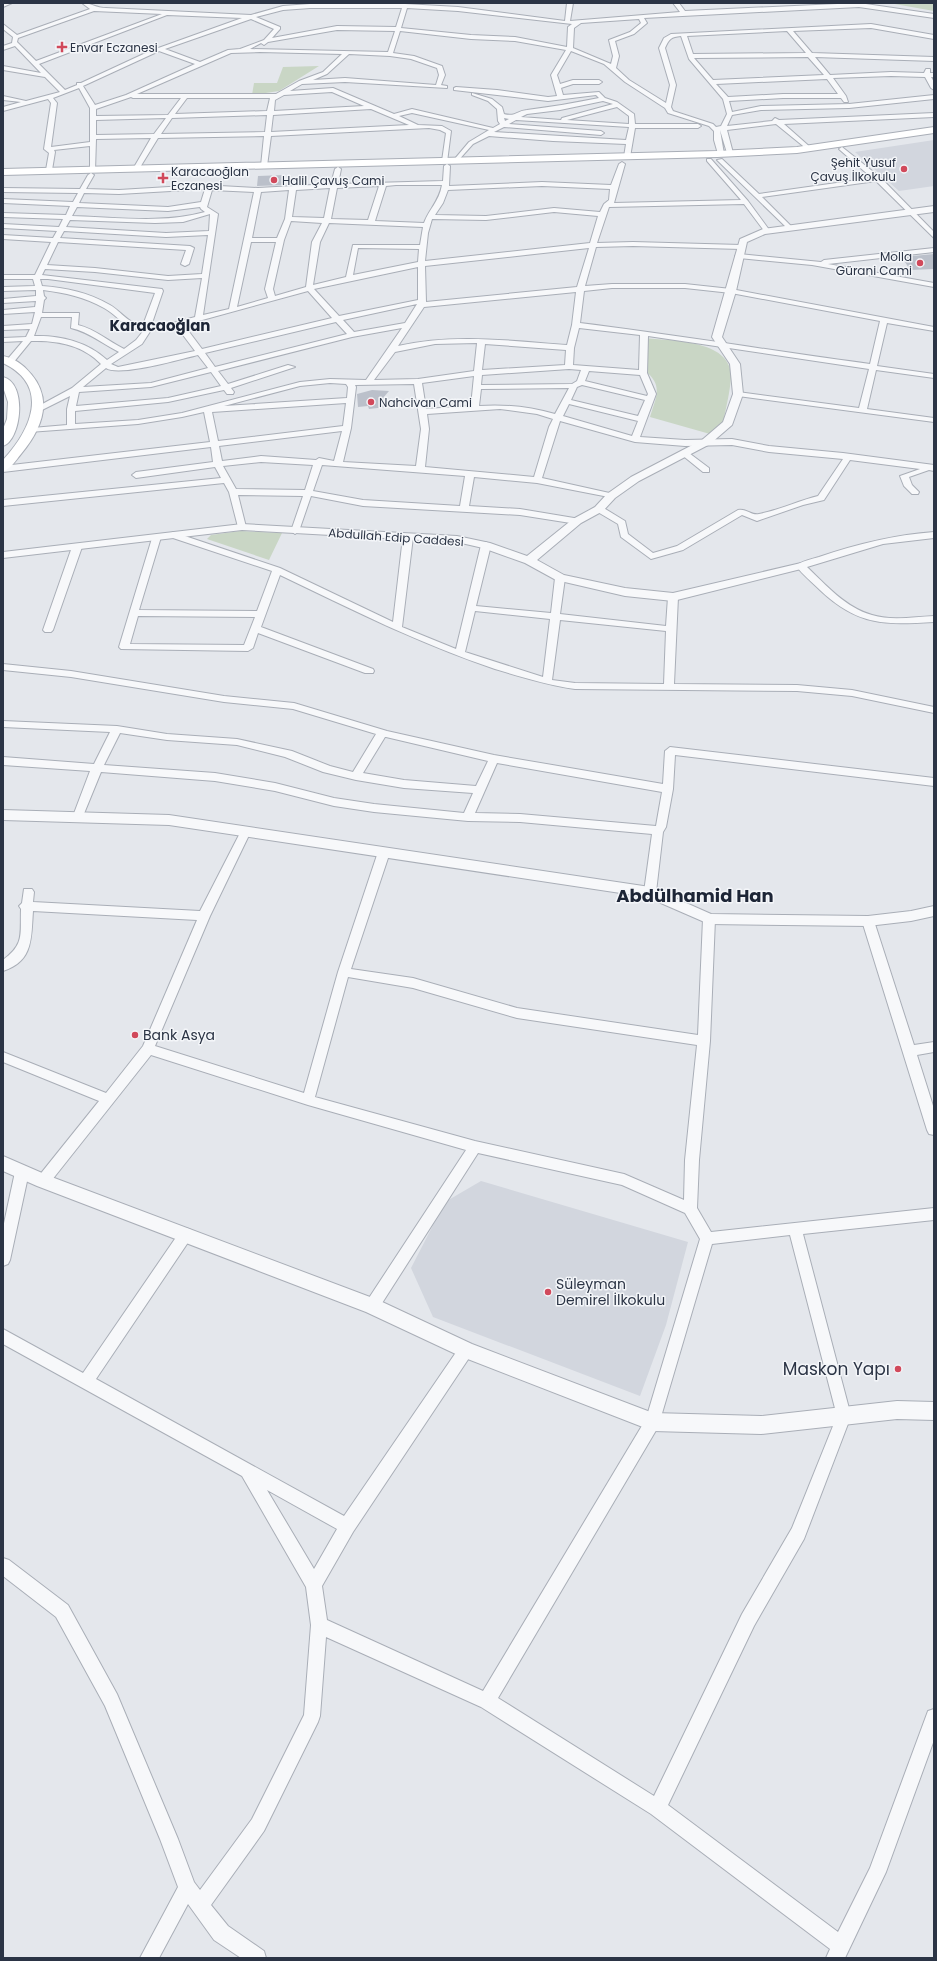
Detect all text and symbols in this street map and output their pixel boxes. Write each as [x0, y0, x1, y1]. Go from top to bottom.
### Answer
place label: Envar Eczanesi [70, 39, 158, 56]
marker: Envar Eczanesi [57, 42, 67, 52]
place label: Şehit Yusuf Çavuş İlkokulu [810, 154, 896, 185]
place label: Karacaoğlan Eczanesi [171, 163, 249, 194]
marker: Şehit Yusuf Çavuş İlkokulu [899, 164, 909, 174]
place label: Halil Çavuş Cami [282, 172, 384, 189]
marker: Karacaoğlan Eczanesi [158, 173, 168, 183]
marker: Halil Çavuş Cami [269, 175, 279, 185]
place label: Molla Gürani Cami [836, 248, 912, 279]
marker: Molla Gürani Cami [915, 258, 925, 268]
district label: Karacaoğlan [110, 315, 210, 336]
place label: Nahcivan Cami [379, 394, 472, 411]
marker: Nahcivan Cami [366, 397, 376, 407]
street label: Abdullah Edip Caddesi [328, 524, 464, 550]
district label: Abdülhamid Han [616, 883, 774, 908]
place label: Bank Asya [143, 1025, 215, 1045]
marker: Bank Asya [130, 1030, 140, 1040]
place label: Süleyman Demirel İlkokulu [556, 1274, 665, 1310]
marker: Süleyman Demirel İlkokulu [543, 1287, 553, 1297]
place label: Maskon Yapı [783, 1357, 890, 1381]
marker: Maskon Yapı [893, 1364, 903, 1374]

